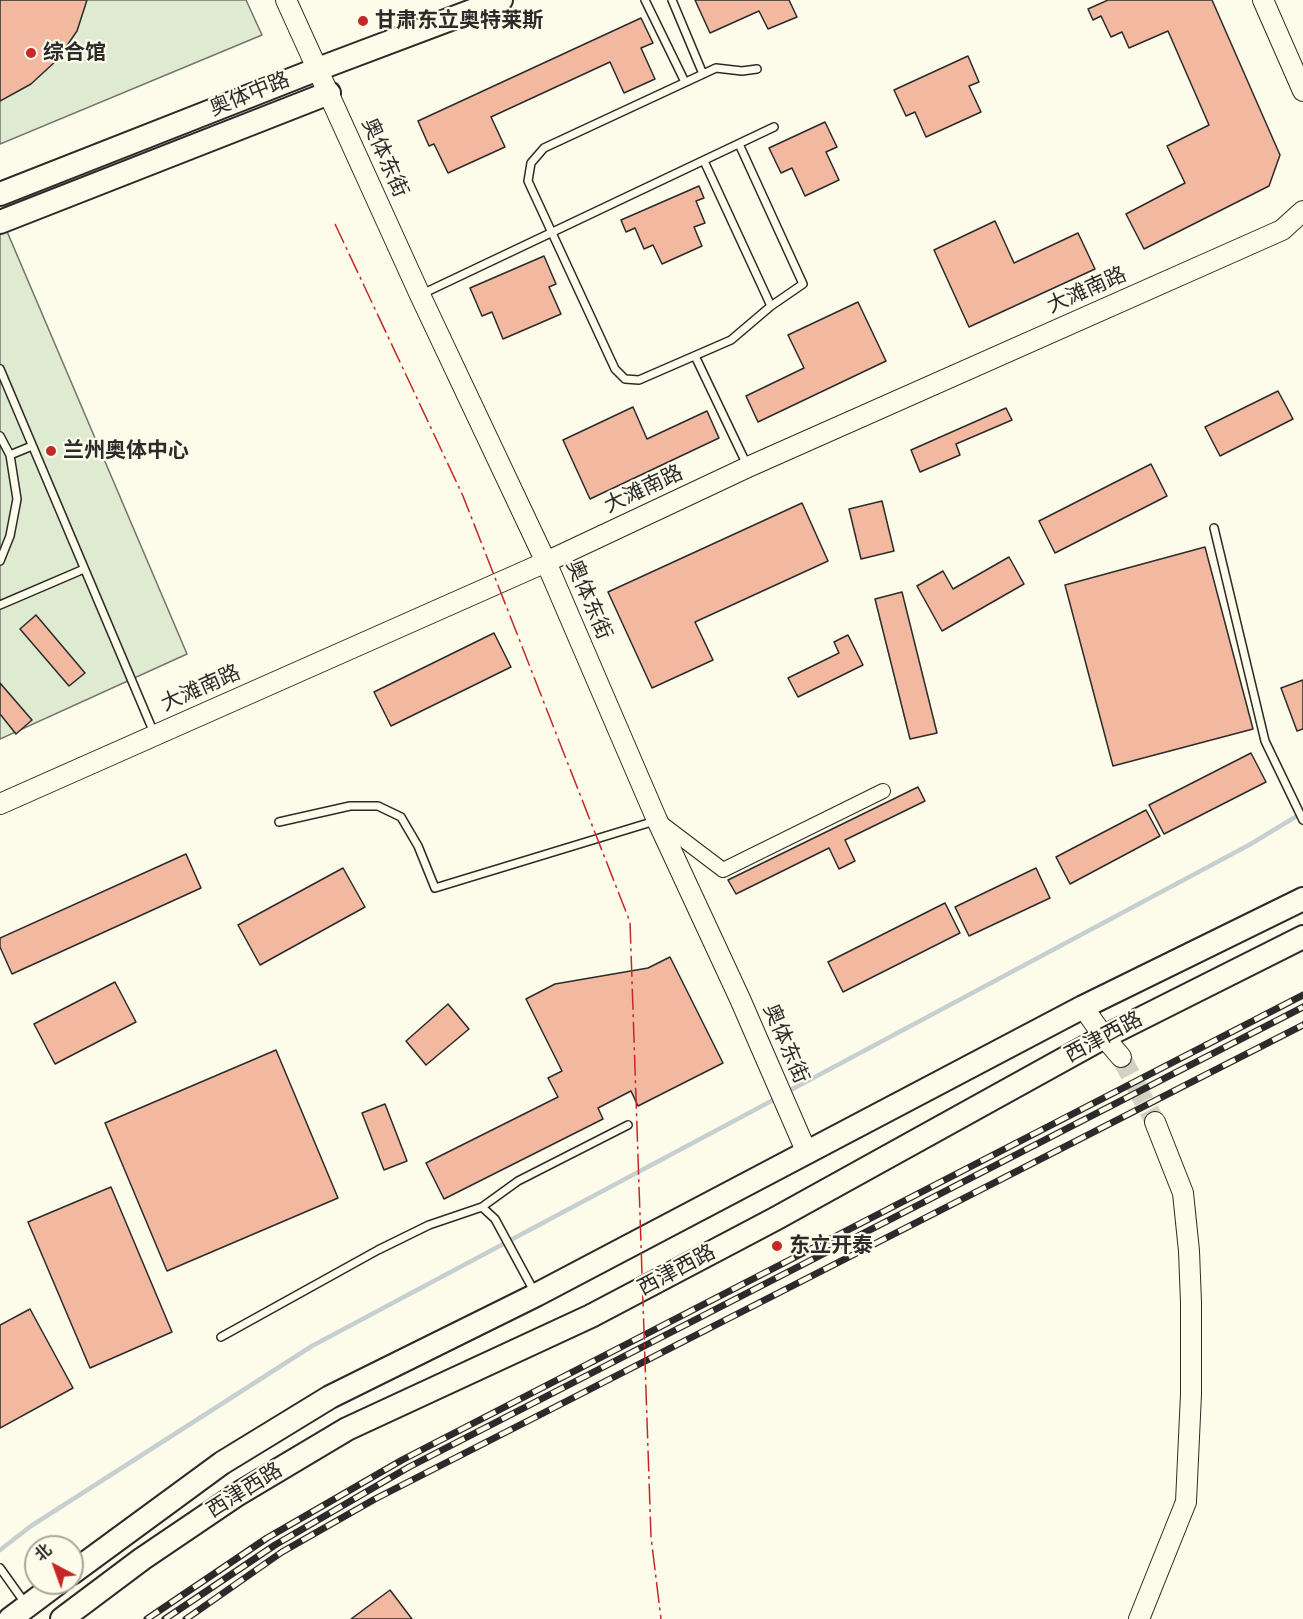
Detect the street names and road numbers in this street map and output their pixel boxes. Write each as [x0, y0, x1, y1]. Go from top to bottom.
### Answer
street label: 奥体中路 [206, 68, 294, 122]
street label: 奥体东街 [355, 115, 413, 201]
street label: 大滩南路 [1044, 262, 1130, 320]
street label: 大滩南路 [601, 461, 687, 519]
street label: 奥体东街 [560, 556, 616, 644]
street label: 大滩南路 [158, 660, 244, 718]
street label: 奥体东街 [757, 1000, 813, 1088]
street label: 西津西路 [1061, 1007, 1147, 1069]
street label: 西津西路 [634, 1240, 720, 1302]
street label: 西津西路 [203, 1458, 287, 1524]

